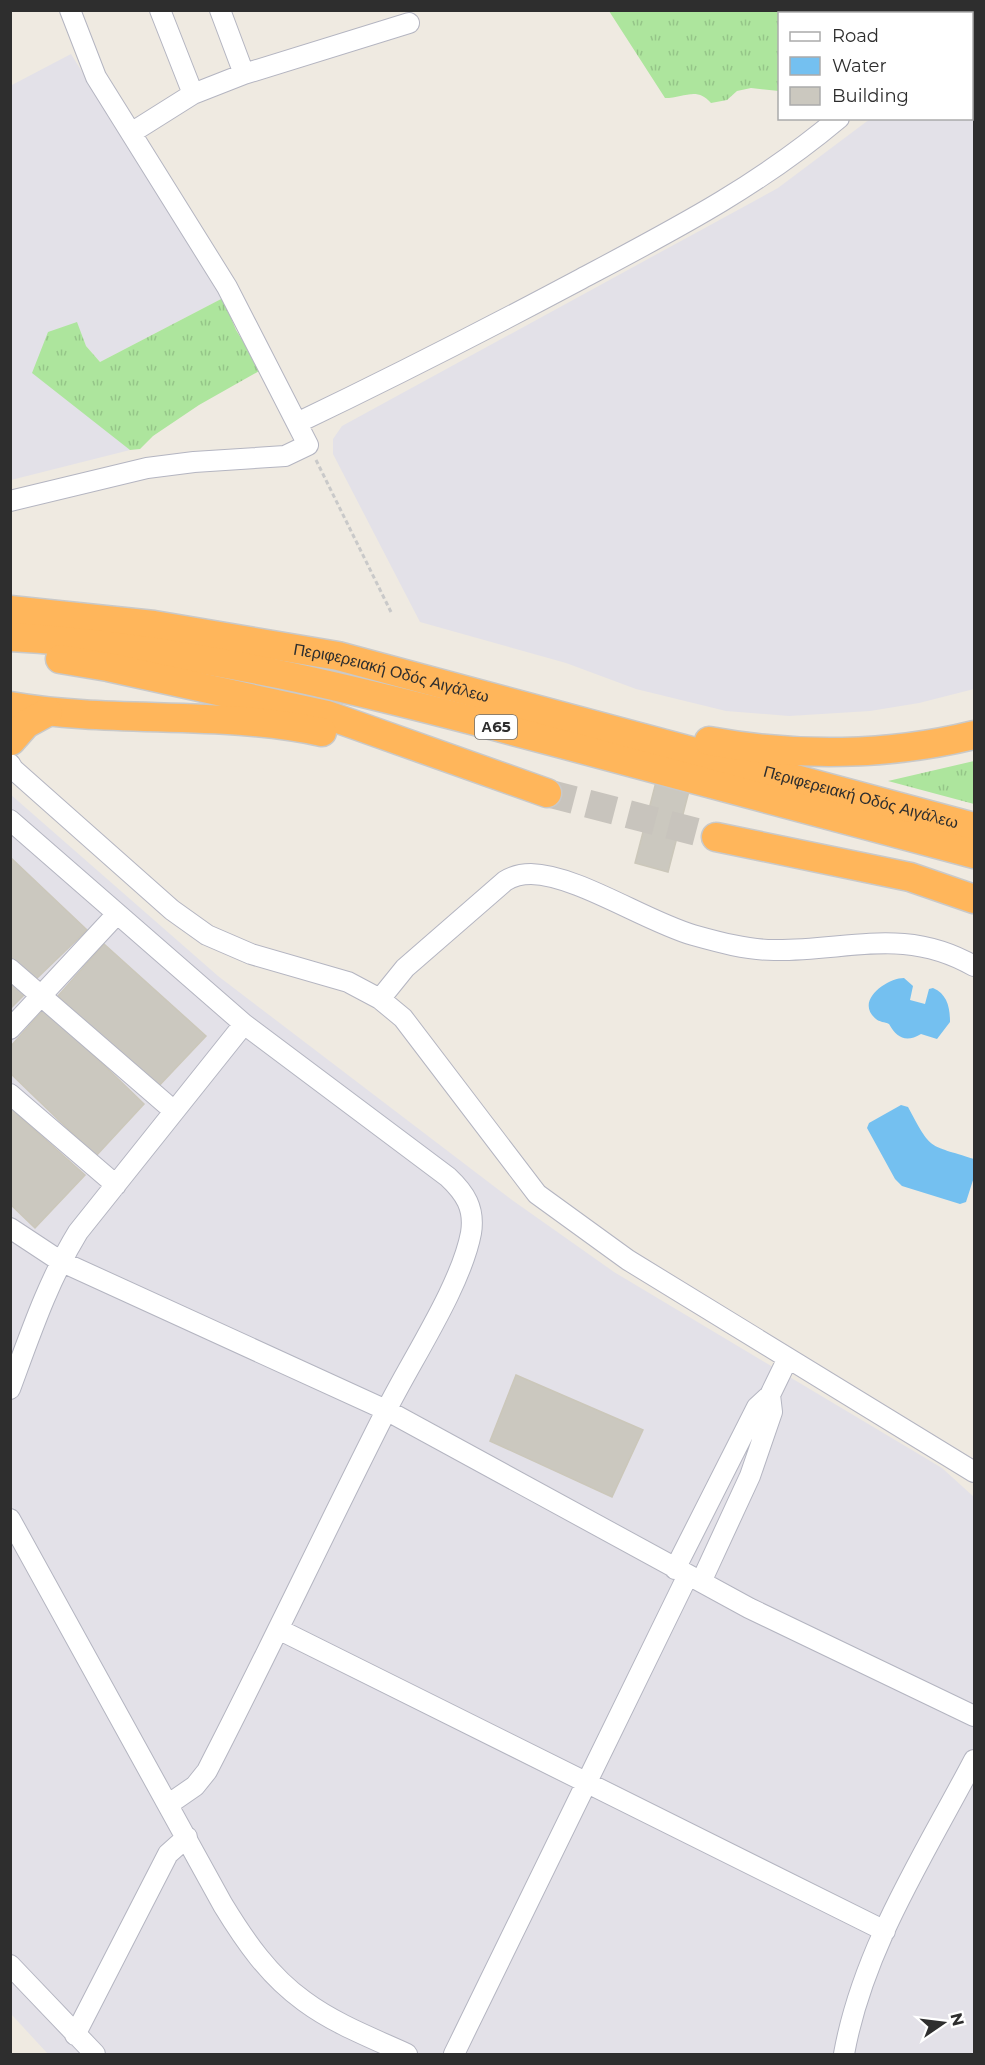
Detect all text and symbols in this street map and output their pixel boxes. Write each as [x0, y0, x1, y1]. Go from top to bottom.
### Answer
legend [778, 12, 973, 120]
text: Road [832, 25, 879, 47]
text: Water [832, 55, 887, 77]
text: Building [832, 85, 909, 107]
street label: Περιφερειακή Οδός Αιγάλεω [292, 640, 491, 706]
road number: Α65 [475, 715, 517, 739]
street label: Περιφερειακή Οδός Αιγάλεω [761, 762, 960, 832]
north arrow [913, 1993, 973, 2053]
text: N [946, 2011, 968, 2028]

